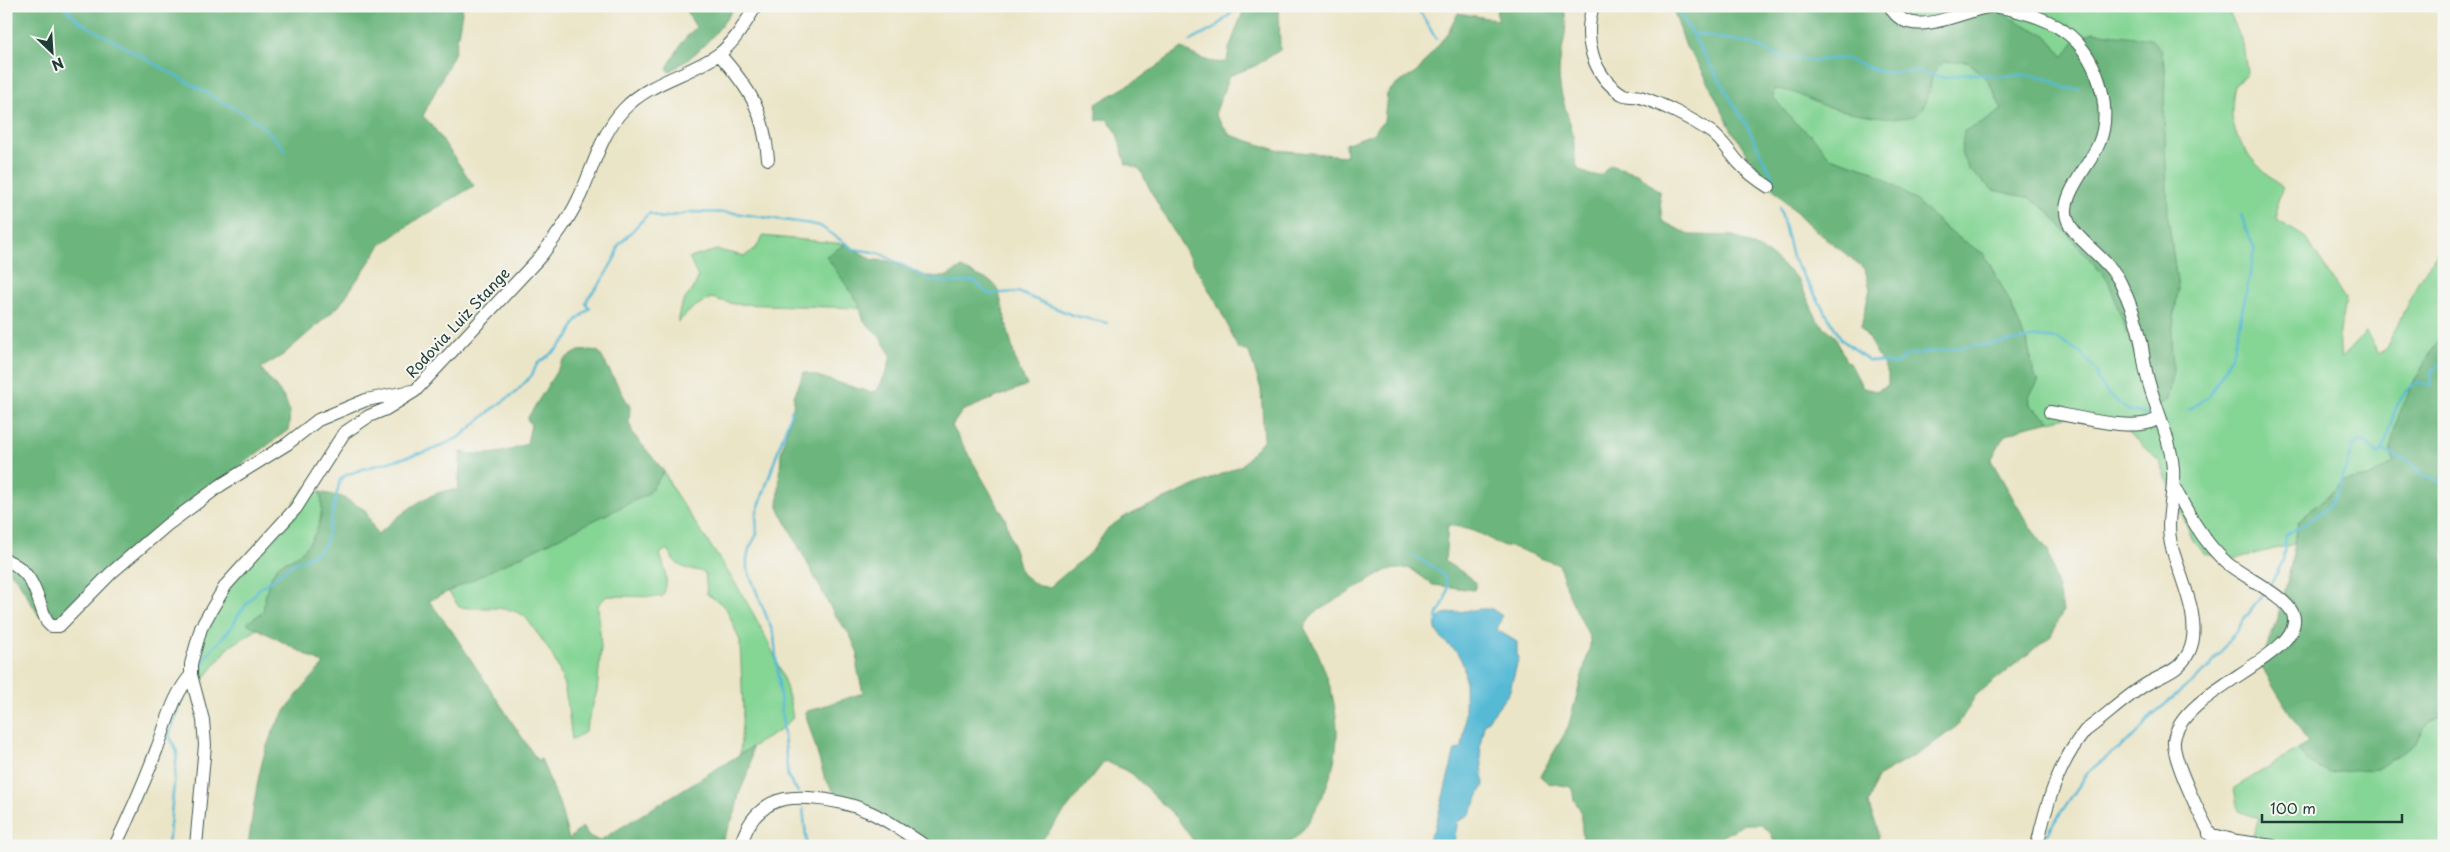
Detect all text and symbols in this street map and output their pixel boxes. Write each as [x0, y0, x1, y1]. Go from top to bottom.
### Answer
north arrow [28, 28, 78, 78]
text: N [48, 52, 67, 76]
street label: Rodovia Luiz Stange [399, 261, 515, 383]
scale bar [2262, 792, 2402, 824]
text: 100 m [2270, 796, 2316, 819]

